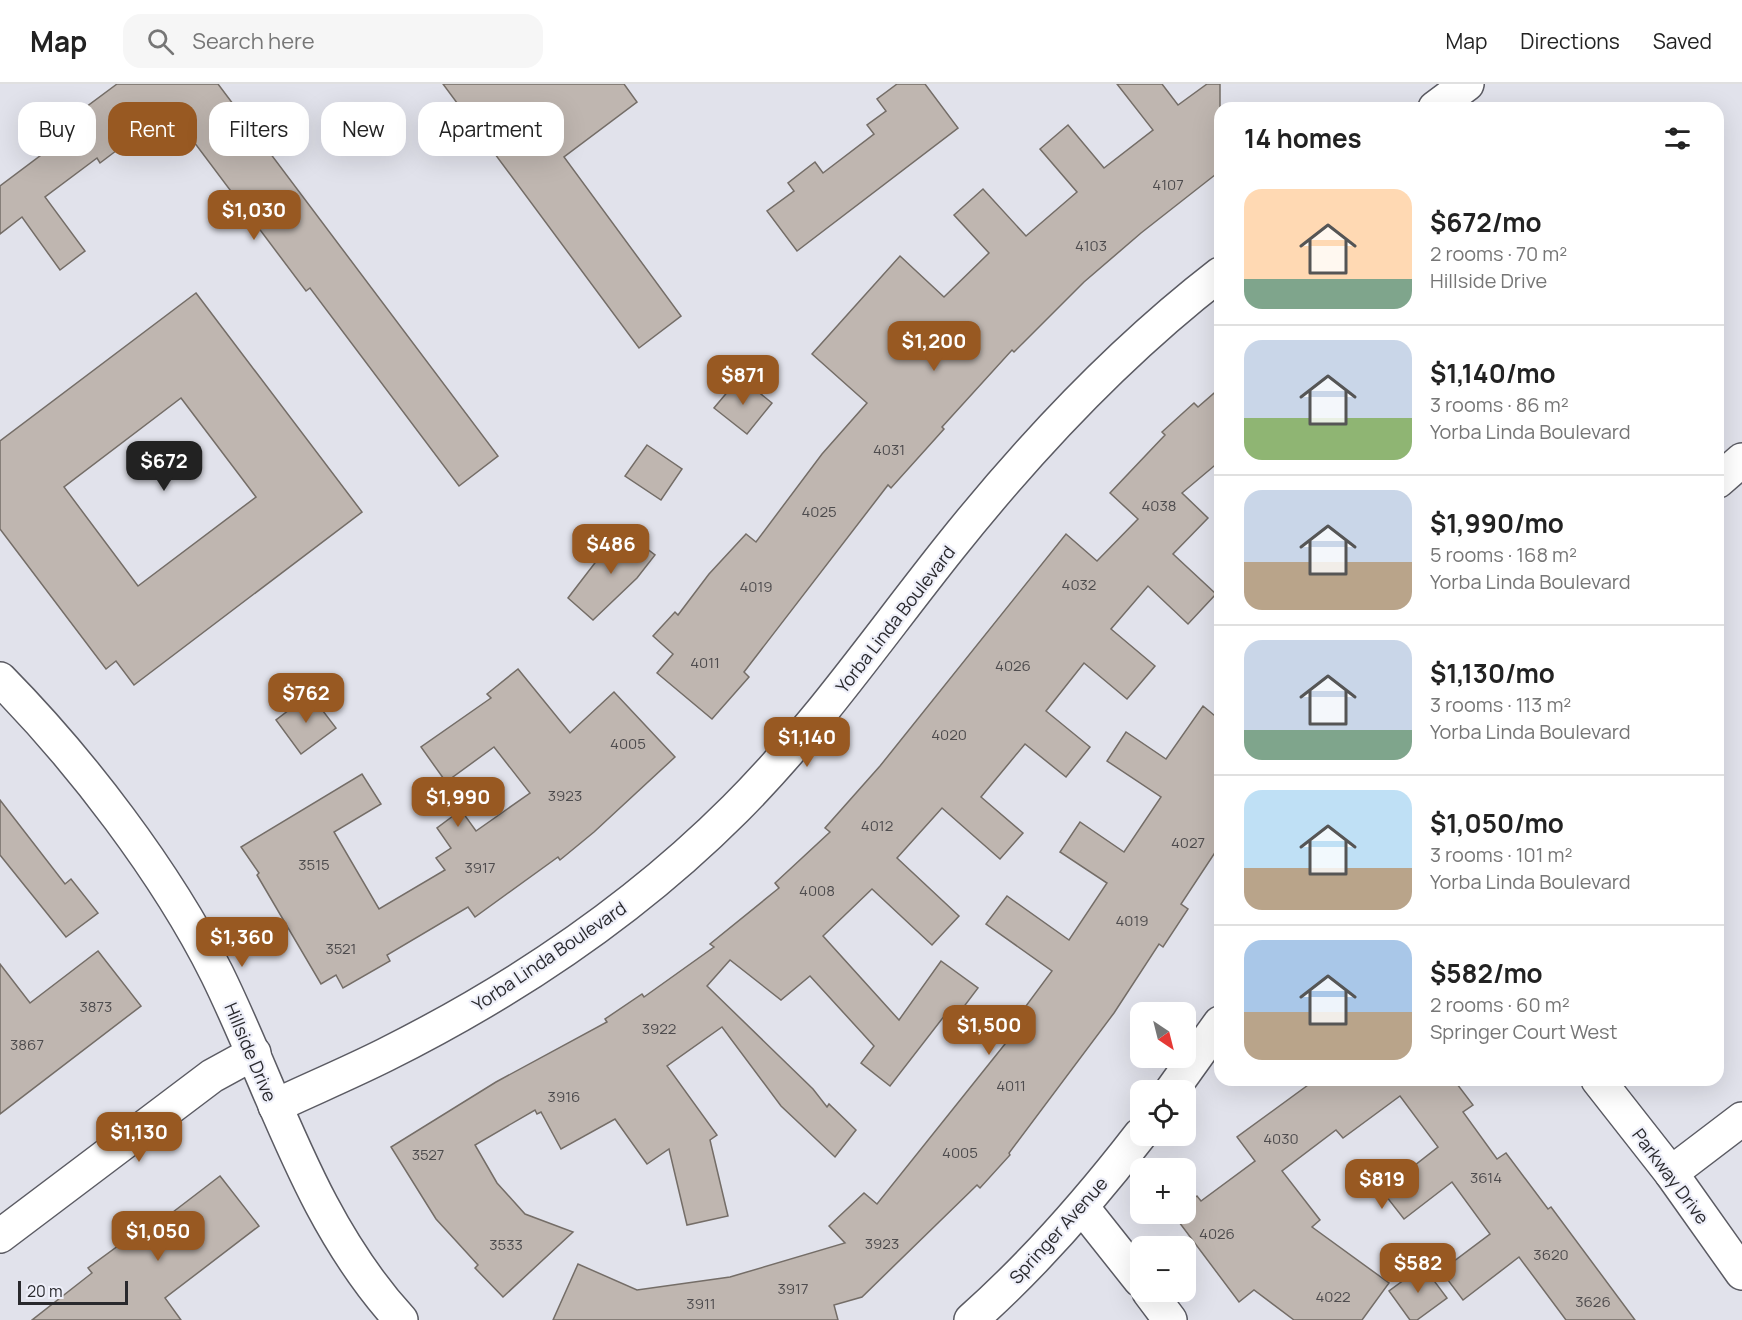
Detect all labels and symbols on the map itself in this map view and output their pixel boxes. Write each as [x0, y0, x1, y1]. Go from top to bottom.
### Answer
house number: 4107 [1152, 174, 1184, 195]
pin: $1,030 [205, 190, 303, 241]
house number: 4103 [1075, 235, 1107, 256]
pin: $1,200 [885, 321, 983, 372]
pin: $871 [707, 355, 779, 406]
house number: 4031 [873, 439, 905, 460]
pin: $672 [128, 441, 200, 492]
house number: 4038 [1142, 495, 1177, 516]
house number: 4025 [801, 501, 837, 522]
pin: $486 [575, 524, 647, 575]
street label: Yorba Linda Boulevard [830, 540, 960, 698]
house number: 4032 [1062, 574, 1096, 595]
house number: 4019 [739, 576, 773, 597]
house number: 4011 [690, 652, 720, 673]
house number: 4026 [995, 655, 1031, 676]
pin: $762 [270, 673, 342, 724]
pin: $1,140 [758, 717, 856, 768]
house number: 4020 [931, 724, 967, 745]
house number: 4005 [610, 733, 646, 754]
pin: $1,990 [409, 777, 507, 828]
house number: 3923 [548, 785, 582, 806]
house number: 4012 [861, 815, 893, 836]
house number: 4027 [1171, 832, 1205, 853]
house number: 3515 [298, 854, 330, 875]
house number: 3917 [465, 857, 495, 878]
house number: 4008 [799, 880, 835, 901]
street label: Yorba Linda Boulevard [467, 896, 631, 1016]
house number: 4019 [1115, 910, 1149, 931]
pin: $1,360 [193, 917, 291, 968]
house number: 3521 [326, 938, 356, 959]
house number: 3873 [80, 996, 112, 1017]
street label: Hillside Drive [219, 999, 283, 1105]
north arrow [1130, 1002, 1196, 1068]
pin: $1,500 [940, 1005, 1038, 1056]
house number: 3922 [642, 1018, 676, 1039]
house number: 3867 [10, 1034, 44, 1055]
house number: 4011 [996, 1075, 1026, 1096]
house number: 3916 [548, 1086, 580, 1107]
pin: $1,130 [90, 1112, 188, 1163]
street label: Parkway Drive [1627, 1123, 1715, 1229]
house number: 4030 [1263, 1128, 1299, 1149]
house number: 4005 [942, 1142, 978, 1163]
house number: 3527 [412, 1144, 444, 1165]
pin: $819 [1346, 1159, 1418, 1210]
house number: 3614 [1470, 1167, 1502, 1188]
street label: Springer Avenue [1004, 1171, 1112, 1289]
pin: $1,050 [109, 1211, 207, 1262]
house number: 4026 [1199, 1223, 1235, 1244]
house number: 3923 [865, 1233, 899, 1254]
house number: 3533 [489, 1234, 523, 1255]
pin: $582 [1382, 1243, 1454, 1294]
house number: 3620 [1533, 1244, 1569, 1265]
scale bar [18, 1278, 128, 1306]
house number: 3917 [778, 1278, 808, 1299]
house number: 4022 [1315, 1286, 1351, 1307]
house number: 3626 [1575, 1291, 1611, 1312]
house number: 3911 [686, 1293, 716, 1314]

